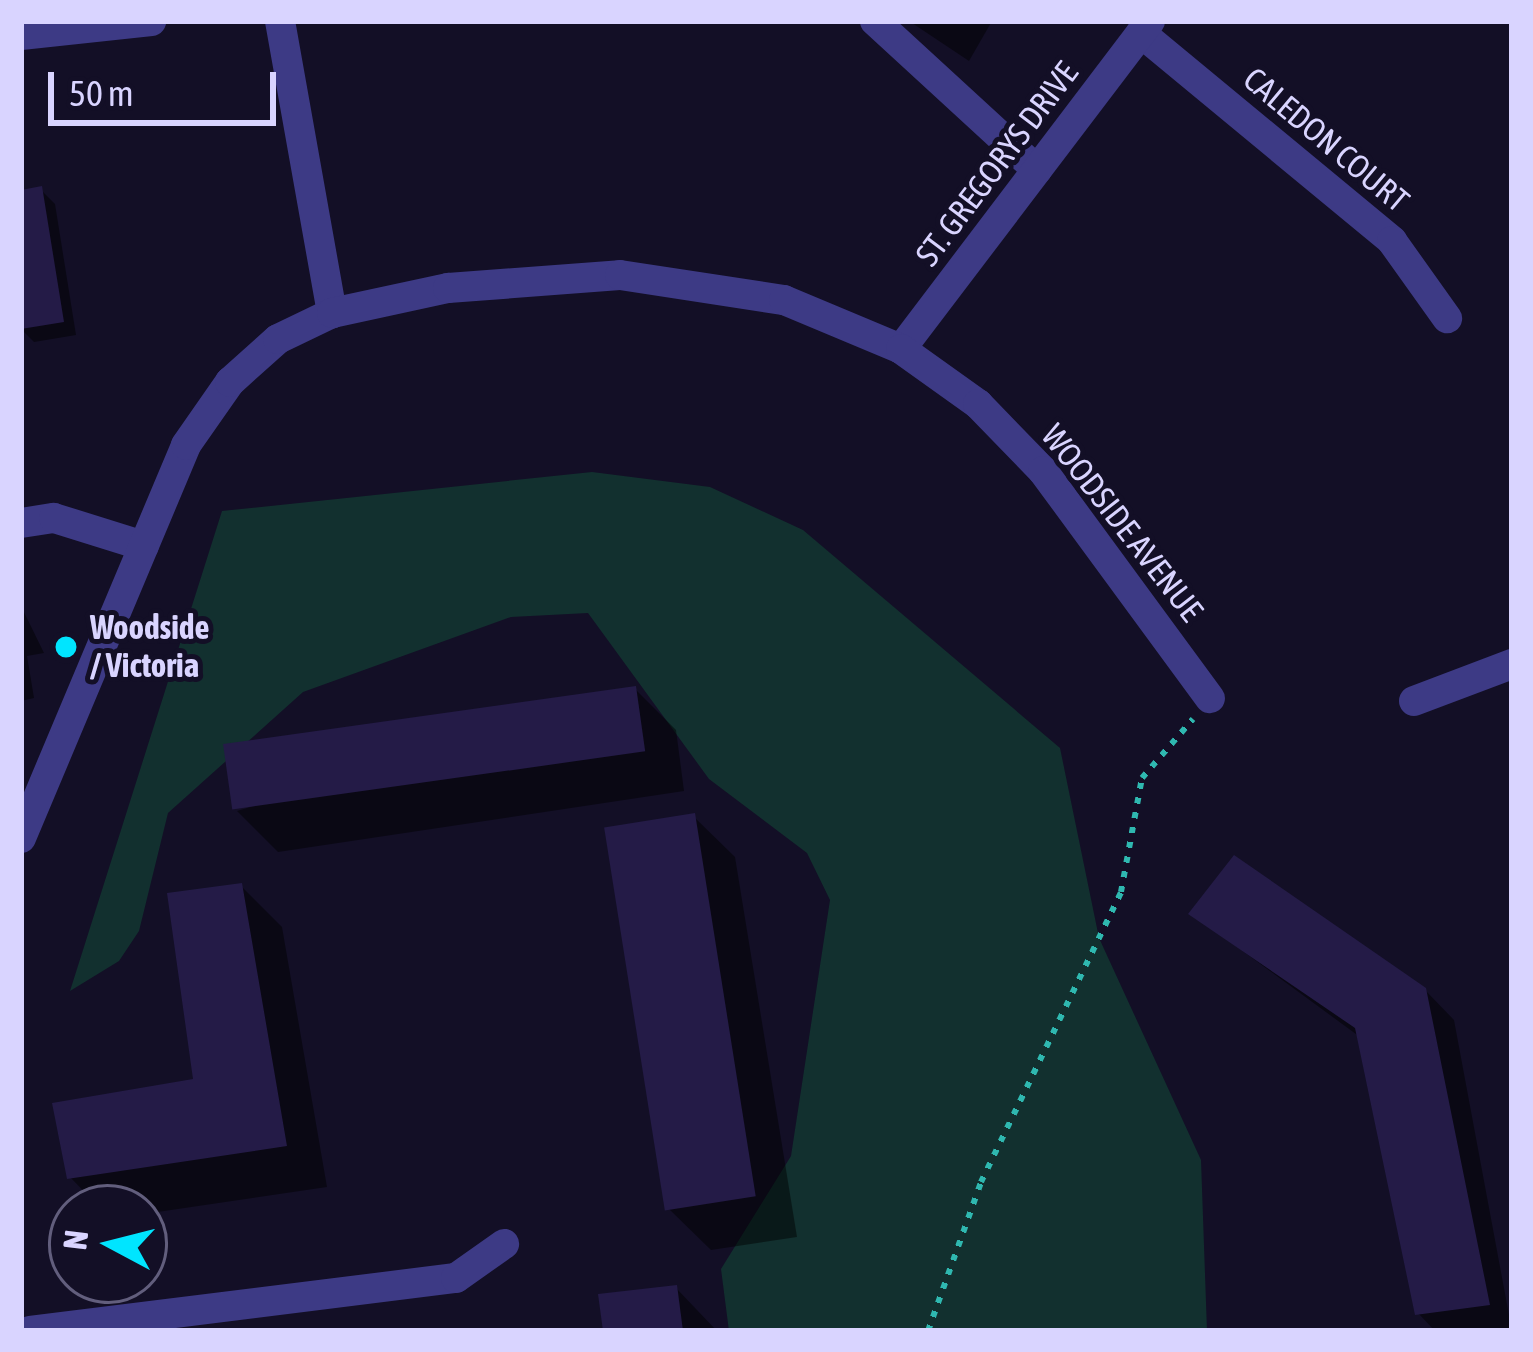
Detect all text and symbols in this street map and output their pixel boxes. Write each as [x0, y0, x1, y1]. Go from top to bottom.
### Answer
scale bar [54, 48, 282, 122]
street label: ST. GREGORYS DRIVE [908, 54, 1086, 274]
street label: CALEDON COURT [1235, 59, 1417, 221]
text: 50 m [69, 72, 134, 114]
street label: WOODSIDE AVENUE [1033, 417, 1211, 629]
place label: Woodside / Victoria [90, 608, 209, 686]
marker: Woodside / Victoria [53, 634, 79, 660]
north arrow [48, 1184, 168, 1304]
text: N [55, 1228, 95, 1252]

